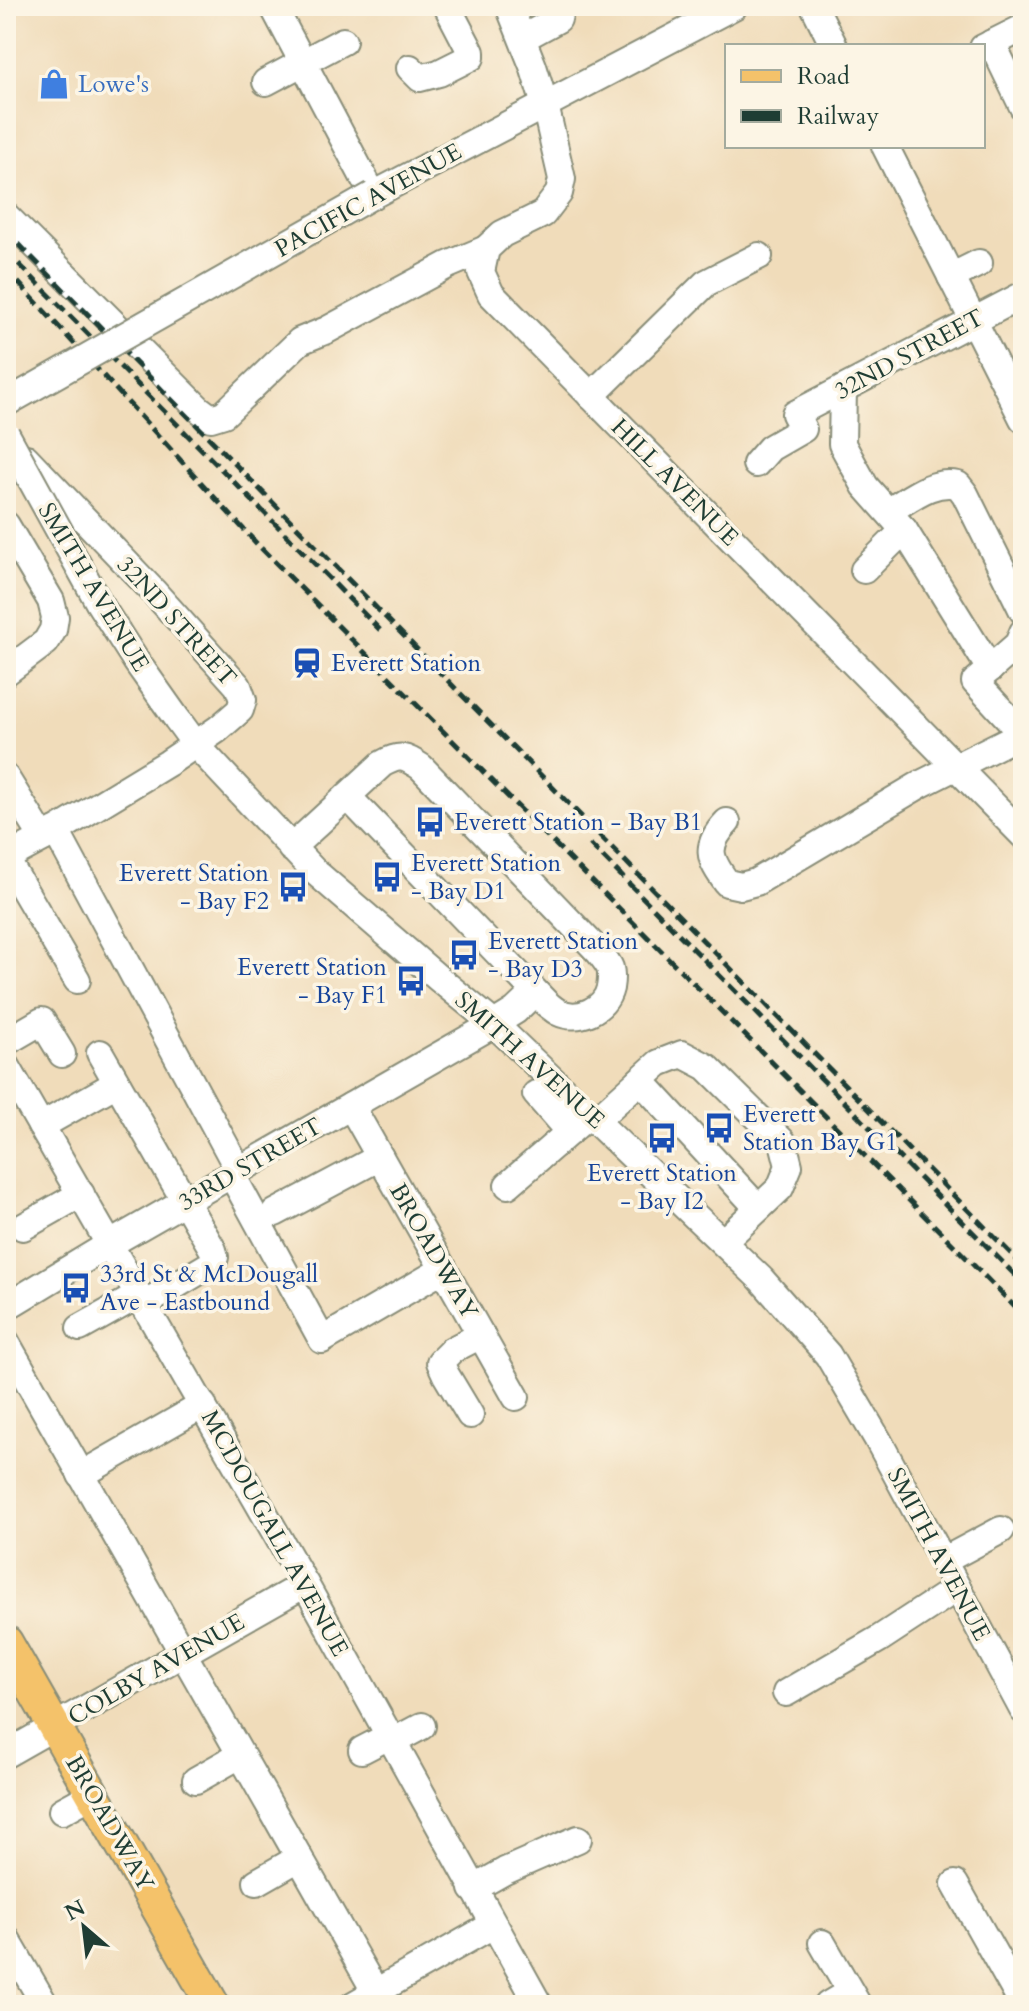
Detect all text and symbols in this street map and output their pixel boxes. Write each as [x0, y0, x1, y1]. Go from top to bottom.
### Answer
legend [725, 44, 985, 148]
text: Road [797, 60, 850, 93]
shop icon: Lowe's [37, 67, 71, 101]
place label: Lowe's [78, 68, 149, 101]
text: Railway [797, 100, 879, 133]
street label: PACIFIC AVENUE [269, 135, 468, 266]
street label: 32ND STREET [829, 301, 990, 408]
street label: HILL AVENUE [604, 411, 746, 553]
street label: SMITH AVENUE [30, 497, 157, 678]
street label: 32ND STREET [109, 549, 244, 693]
station icon: Everett Station [290, 646, 324, 680]
place label: Everett Station [331, 647, 481, 680]
bus stop icon: Everett Station - Bay B1 [413, 805, 447, 839]
place label: Everett Station - Bay B1 [454, 806, 702, 839]
place label: Everett Station - Bay D1 [411, 847, 561, 908]
place label: Everett Station - Bay F2 [119, 857, 269, 918]
bus stop icon: Everett Station - Bay D1 [370, 860, 404, 894]
bus stop icon: Everett Station - Bay F2 [276, 870, 310, 904]
place label: Everett Station - Bay D3 [488, 925, 638, 986]
bus stop icon: Everett Station - Bay D3 [447, 938, 481, 972]
place label: Everett Station - Bay F1 [237, 951, 387, 1012]
bus stop icon: Everett Station - Bay F1 [394, 964, 428, 998]
street label: SMITH AVENUE [448, 984, 612, 1137]
place label: Everett Station Bay G1 [743, 1098, 897, 1159]
street label: 33RD STREET [172, 1110, 328, 1219]
bus stop icon: Everett Station Bay G1 [702, 1111, 736, 1145]
bus stop icon: Everett Station - Bay I2 [645, 1121, 679, 1155]
place label: Everett Station - Bay I2 [587, 1157, 737, 1218]
street label: BROADWAY [381, 1177, 486, 1325]
place label: 33rd St & McDougall Ave - Eastbound [100, 1258, 318, 1319]
bus stop icon: 33rd St & McDougall Ave - Eastbound [59, 1271, 93, 1305]
street label: MCDOUGALL AVENUE [193, 1404, 356, 1662]
street label: SMITH AVENUE [879, 1462, 998, 1646]
street label: COLBY AVENUE [62, 1605, 251, 1733]
street label: BROADWAY [57, 1749, 162, 1897]
north arrow [44, 1887, 124, 1967]
text: N [60, 1892, 91, 1928]

